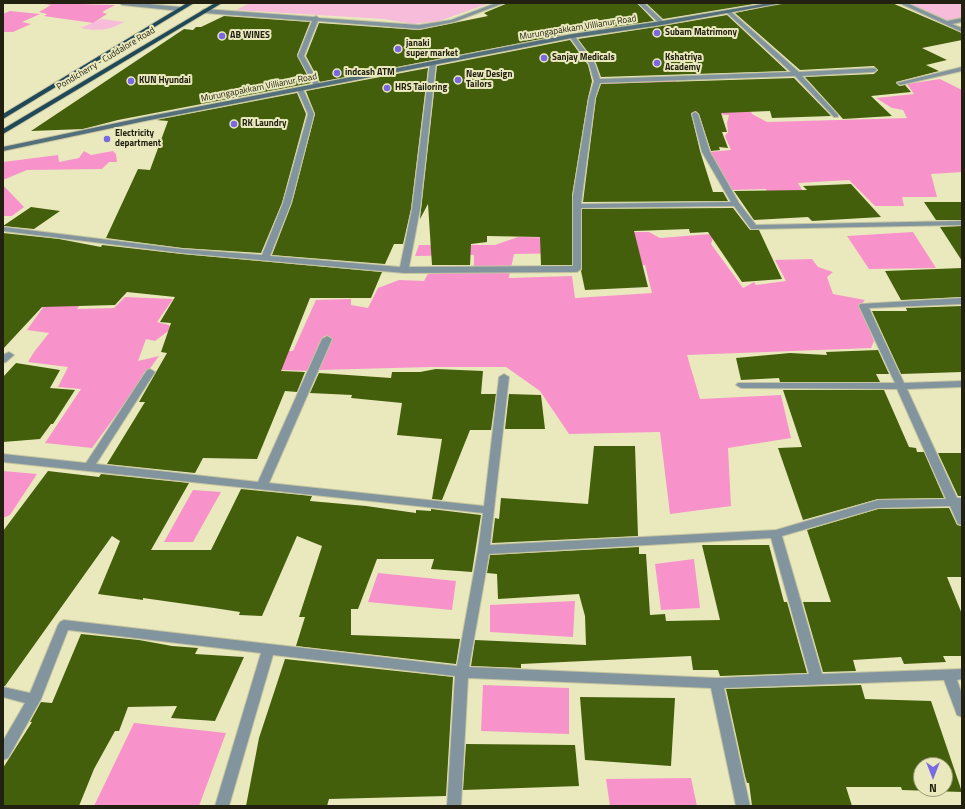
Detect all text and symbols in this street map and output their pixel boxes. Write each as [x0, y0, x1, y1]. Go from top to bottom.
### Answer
street label: Murungapakkam Villianur Road [519, 13, 637, 43]
street label: Pondicherry - Cuddalore Road [55, 25, 157, 93]
marker: Subam Matrimony [652, 28, 662, 38]
place label: Subam Matrimony [665, 28, 737, 38]
marker: AB WINES [217, 31, 227, 41]
place label: AB WINES [230, 31, 270, 41]
place label: janaki super market [406, 39, 458, 60]
marker: janaki super market [393, 44, 403, 54]
marker: Sanjay Medicals [539, 53, 549, 63]
place label: Sanjay Medicals [552, 53, 615, 63]
place label: Kshatriya Academy [665, 53, 702, 74]
marker: Kshatriya Academy [652, 58, 662, 68]
marker: indcash ATM [332, 68, 342, 78]
place label: indcash ATM [345, 68, 395, 78]
place label: New Design Tailors [466, 70, 512, 91]
street label: Murungapakkam Villianur Road [200, 71, 318, 105]
marker: New Design Tailors [453, 75, 463, 85]
marker: KUN Hyundai [126, 76, 136, 86]
place label: KUN Hyundai [139, 76, 191, 86]
marker: HRS Tailoring [382, 83, 392, 93]
place label: HRS Tailoring [395, 83, 447, 93]
marker: RK Laundry [229, 119, 239, 129]
place label: RK Laundry [242, 119, 286, 129]
place label: Electricity department [115, 129, 161, 150]
marker: Electricity department [102, 134, 112, 144]
north arrow [913, 757, 953, 797]
text: N [929, 780, 937, 796]

